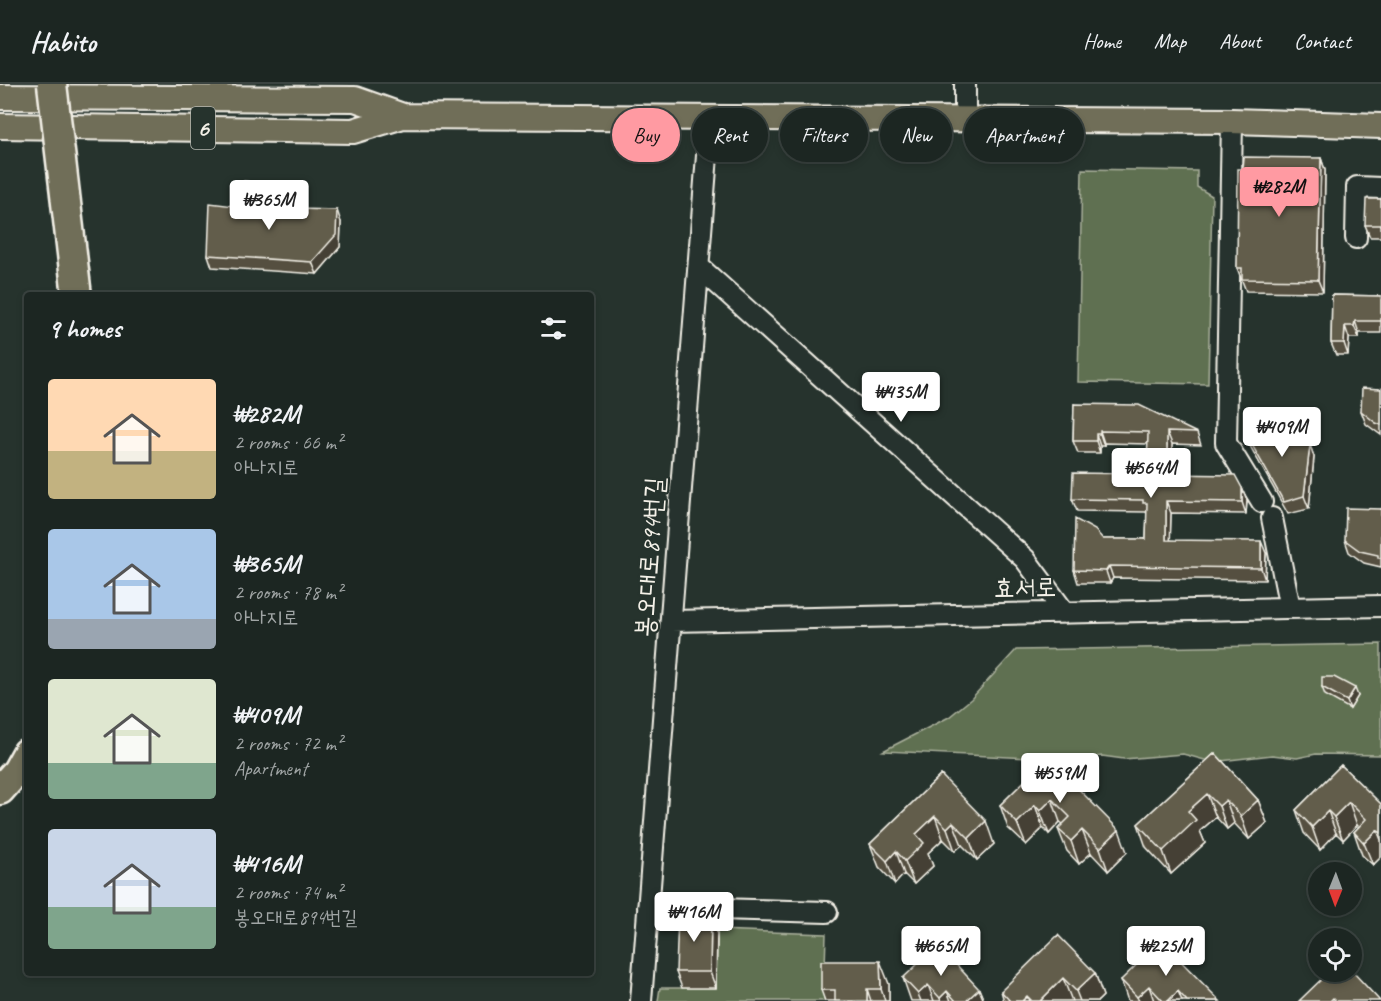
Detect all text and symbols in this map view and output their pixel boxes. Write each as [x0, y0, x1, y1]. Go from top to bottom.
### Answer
text: Habito [30, 24, 96, 59]
text: Home [1083, 28, 1121, 54]
text: Map [1154, 28, 1186, 54]
text: About [1219, 28, 1261, 54]
text: Contact [1294, 28, 1351, 54]
road number: 6 [191, 107, 215, 149]
chip: Buy [612, 108, 680, 162]
chip: Rent [692, 108, 768, 162]
chip: Filters [780, 108, 868, 162]
chip: New [880, 108, 952, 162]
chip: Apartment [964, 108, 1084, 162]
pin: ₩282M [1237, 167, 1321, 218]
text: ₩282M [1254, 174, 1304, 199]
pin: ₩365M [227, 180, 311, 231]
text: ₩365M [244, 187, 294, 212]
text: 9 homes [48, 312, 121, 345]
icon: filters [537, 312, 570, 345]
pin: ₩435M [859, 372, 943, 423]
text: ₩435M [876, 379, 926, 404]
text: ₩282M [234, 397, 300, 430]
icon: home [96, 403, 168, 475]
pin: ₩409M [1240, 407, 1324, 458]
text: ₩409M [1257, 414, 1307, 439]
text: 2 rooms · 66 m² [234, 430, 342, 455]
pin: ₩564M [1109, 448, 1193, 499]
text: 아나지로 [234, 455, 298, 480]
text: ₩564M [1126, 455, 1176, 480]
street label: 봉오대로894번길 [627, 476, 672, 638]
text: ₩365M [234, 547, 300, 580]
icon: home [96, 553, 168, 625]
street label: 효서로 [993, 570, 1057, 605]
text: 2 rooms · 78 m² [234, 580, 342, 605]
text: 아나지로 [234, 605, 298, 630]
text: ₩409M [234, 698, 299, 731]
icon: home [96, 703, 168, 775]
text: 2 rooms · 72 m² [234, 731, 342, 756]
pin: ₩559M [1018, 753, 1102, 804]
text: Apartment [234, 756, 307, 781]
text: ₩559M [1035, 760, 1085, 785]
text: ₩416M [234, 847, 300, 880]
icon: home [96, 853, 168, 925]
north arrow [1308, 862, 1362, 916]
map controls [1308, 862, 1362, 982]
text: 2 rooms · 74 m² [234, 880, 342, 905]
pin: ₩416M [652, 892, 736, 943]
text: ₩416M [669, 899, 720, 924]
text: 봉오대로894번길 [234, 905, 358, 930]
pin: ₩665M [899, 926, 983, 977]
pin: ₩225M [1124, 926, 1208, 977]
button: locate [1308, 928, 1362, 982]
text: ₩665M [915, 933, 967, 958]
text: ₩225M [1141, 933, 1191, 958]

